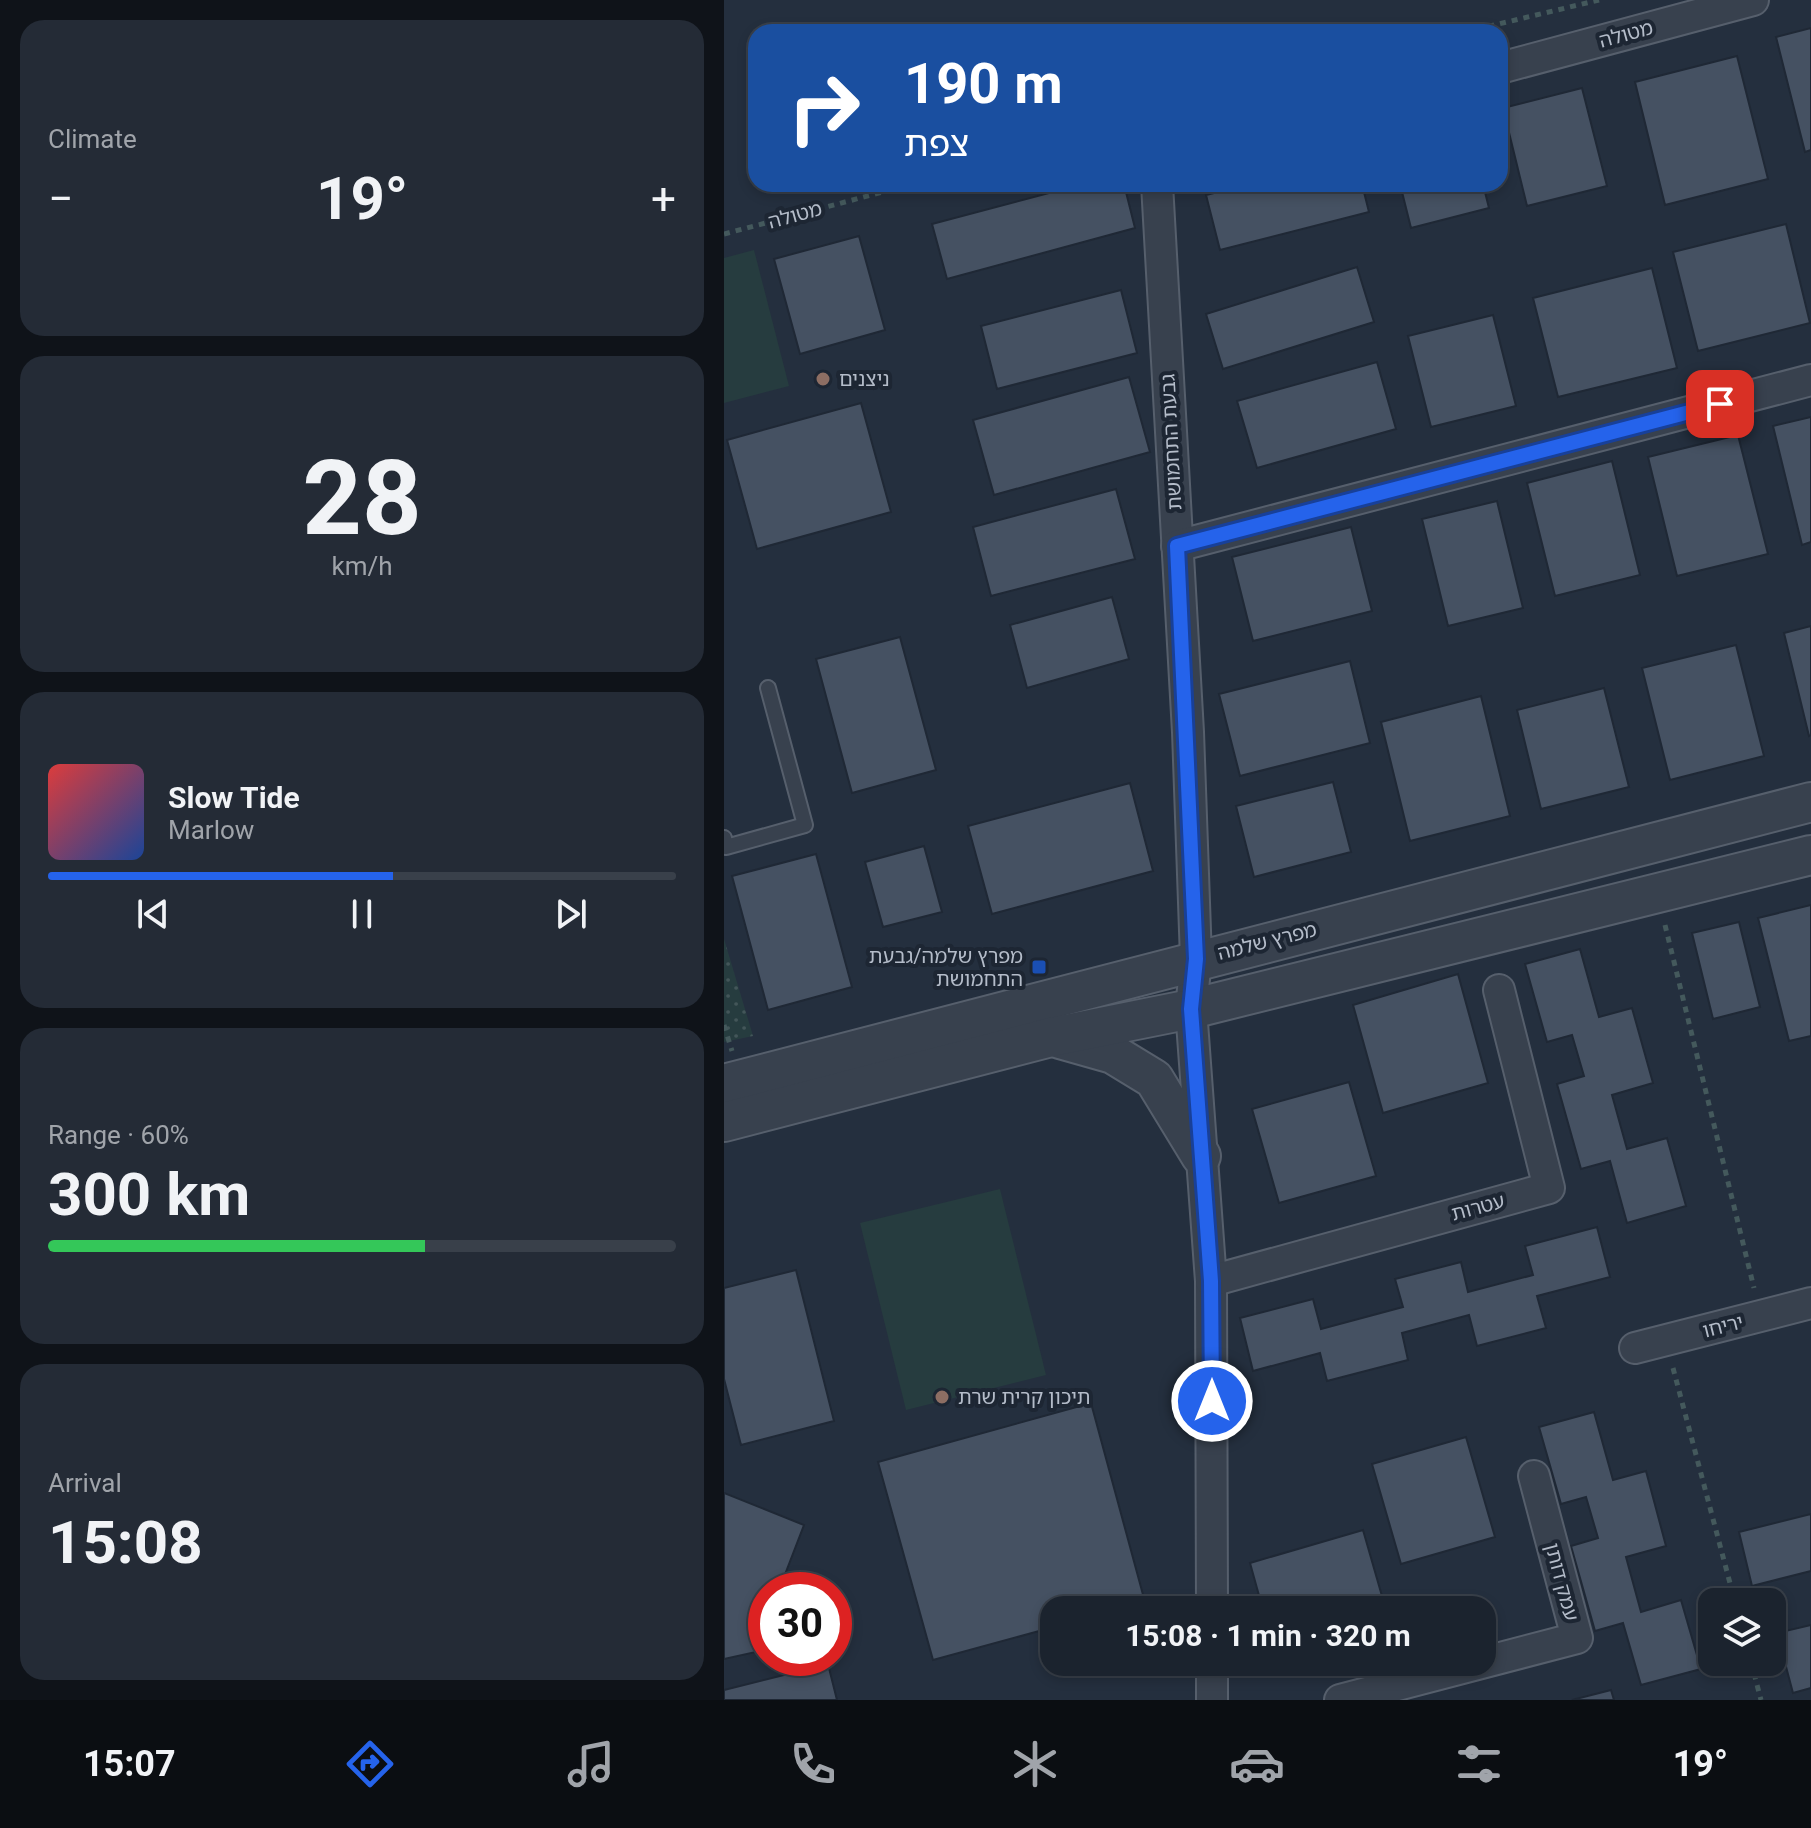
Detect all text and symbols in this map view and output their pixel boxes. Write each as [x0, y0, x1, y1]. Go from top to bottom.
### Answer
street label: מטולה [1596, 15, 1656, 53]
text: 190 m [904, 51, 1063, 117]
icon: right [772, 56, 876, 160]
text: צפת [904, 123, 969, 165]
text: Climate [48, 124, 137, 154]
text: 19° [316, 163, 408, 234]
text: − [48, 173, 73, 225]
text: + [651, 173, 676, 225]
street label: מטולה [765, 196, 825, 234]
place label: ניצנים [839, 367, 890, 391]
marker: ניצנים [814, 370, 832, 388]
pin [1686, 370, 1754, 438]
street label: גבעת התחמושת [1155, 373, 1187, 511]
icon: arrive [1698, 382, 1742, 426]
text: 28 [302, 438, 422, 559]
text: km/h [331, 551, 393, 581]
text: Slow Tide [168, 780, 300, 815]
text: Marlow [168, 815, 254, 845]
icon: previous [131, 892, 175, 936]
icon: pause [340, 892, 384, 936]
icon: next [549, 892, 593, 936]
street label: מפרץ שלמה [1215, 917, 1319, 965]
place label: מפרץ שלמה/גבעת התחמושת [869, 944, 1023, 991]
marker: מפרץ שלמה/גבעת התחמושת [1030, 958, 1048, 976]
text: Range · 60% [48, 1120, 189, 1150]
text: 300 km [48, 1159, 250, 1230]
street label: עטרות [1449, 1188, 1507, 1226]
street label: יריחו [1700, 1309, 1746, 1343]
position arrow [1170, 1359, 1254, 1443]
place label: תיכון קרית שרת [958, 1385, 1090, 1409]
marker: תיכון קרית שרת [933, 1388, 951, 1406]
text: Arrival [48, 1468, 122, 1498]
text: 15:08 [48, 1507, 203, 1578]
street label: עמק דותן [1540, 1540, 1584, 1624]
speed limit sign: 30 [748, 1572, 852, 1676]
map controls [1698, 1588, 1786, 1676]
button: layers [1698, 1588, 1786, 1676]
text: 15:08 · 1 min · 320 m [1125, 1618, 1411, 1653]
icon: directions [342, 1736, 398, 1792]
icon: music [563, 1736, 619, 1792]
icon: phone [785, 1736, 841, 1792]
icon: climate [1007, 1736, 1063, 1792]
icon: car [1229, 1736, 1285, 1792]
icon: filters [1451, 1736, 1507, 1792]
text: 15:07 [83, 1743, 176, 1785]
text: 19° [1673, 1743, 1728, 1785]

